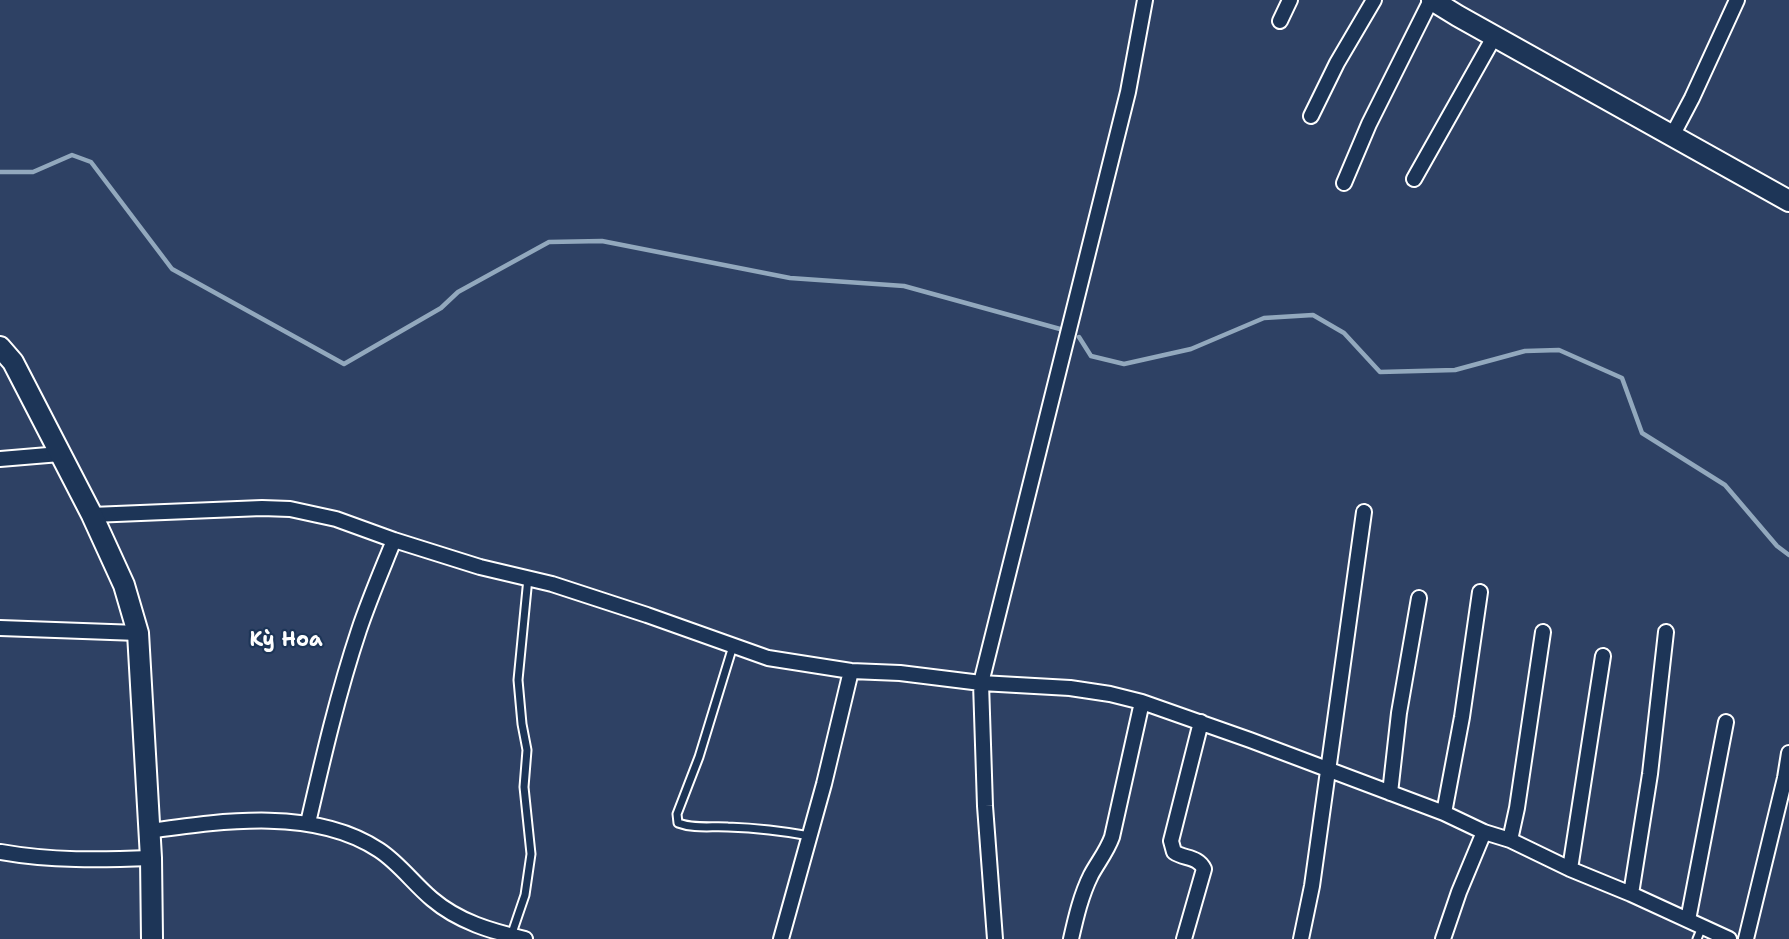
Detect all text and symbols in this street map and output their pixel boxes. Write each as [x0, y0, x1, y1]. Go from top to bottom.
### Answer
district label: Kỳ Hoa [249, 629, 323, 653]

